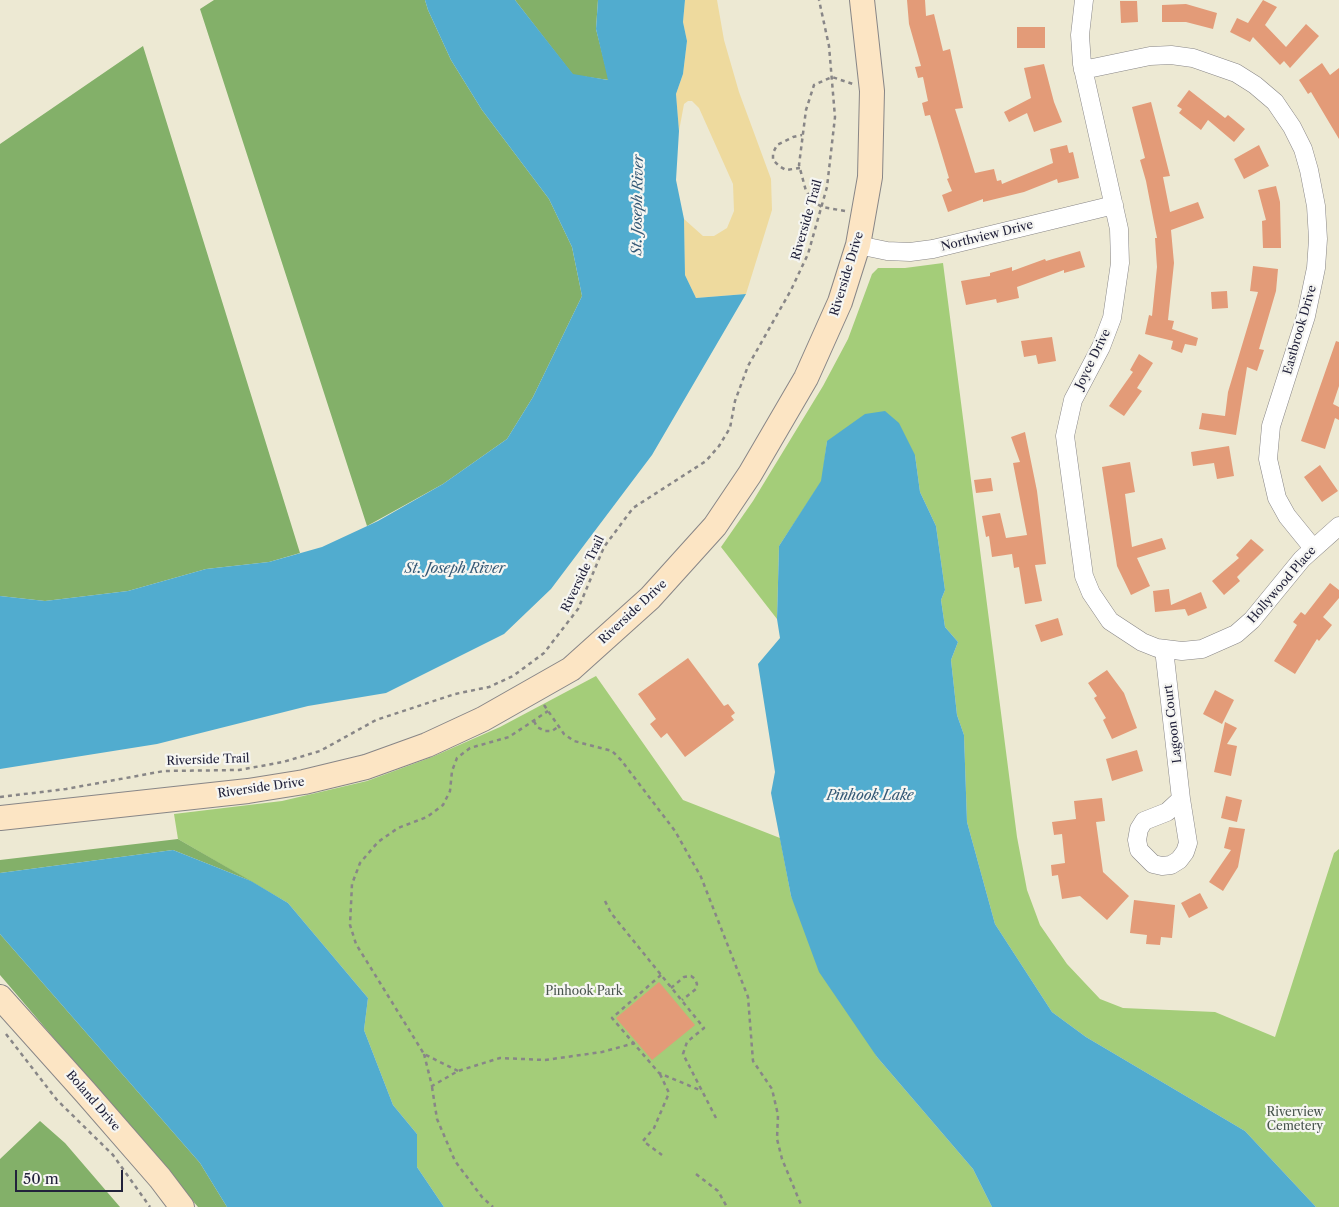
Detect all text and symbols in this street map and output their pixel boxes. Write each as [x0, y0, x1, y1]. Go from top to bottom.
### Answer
water label: St. Joseph River [629, 155, 647, 255]
street label: Riverside Trail [789, 178, 825, 262]
street label: Northview Drive [939, 218, 1035, 254]
street label: Riverside Drive [827, 230, 867, 318]
street label: Eastbrook Drive [1280, 284, 1320, 376]
street label: Joyce Drive [1072, 327, 1114, 391]
street label: Riverside Trail [558, 533, 608, 615]
street label: Hollywood Place [1245, 544, 1319, 626]
water label: St. Joseph River [405, 561, 505, 577]
street label: Riverside Drive [596, 577, 670, 647]
street label: Lagoon Court [1161, 684, 1185, 764]
street label: Riverside Trail [166, 751, 250, 769]
street label: Riverside Drive [217, 775, 305, 801]
water label: Pinhook Lake [826, 788, 914, 804]
park label: Pinhook Park [545, 985, 623, 999]
street label: Boland Drive [63, 1068, 123, 1134]
park label: Riverview Cemetery [1267, 1106, 1323, 1134]
scale bar [18, 1160, 125, 1192]
text: 50 m [23, 1169, 59, 1188]

